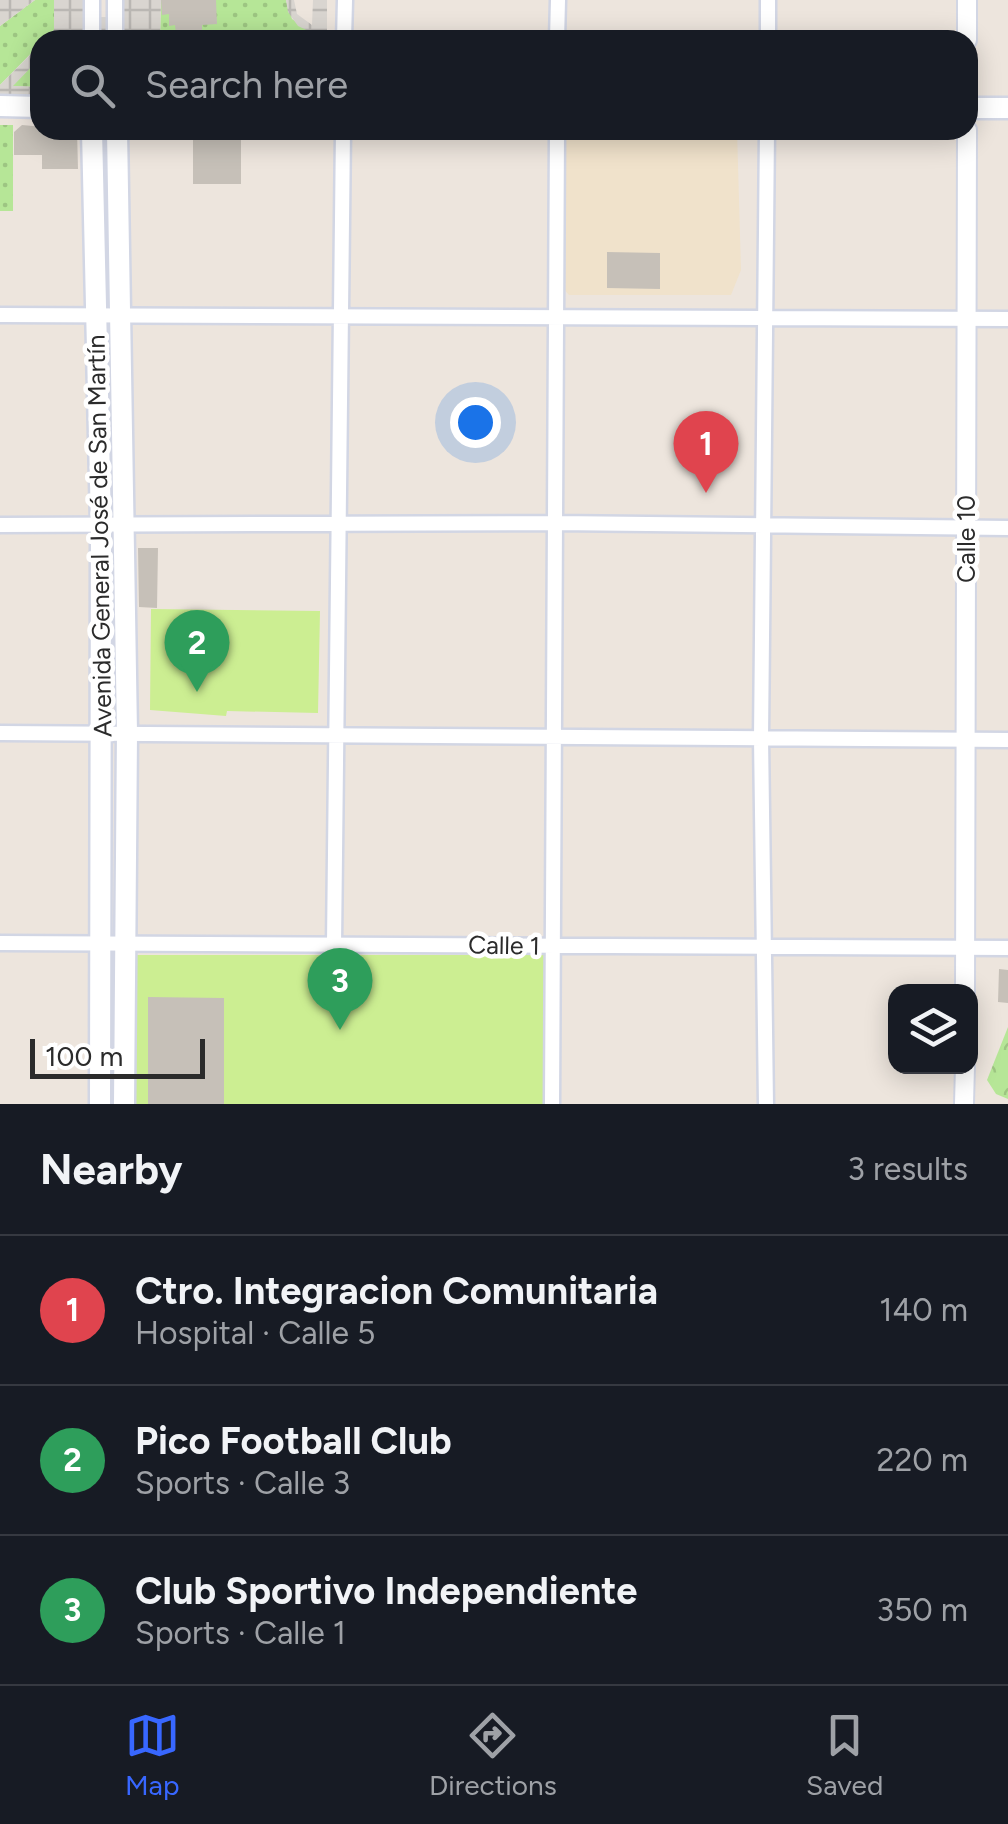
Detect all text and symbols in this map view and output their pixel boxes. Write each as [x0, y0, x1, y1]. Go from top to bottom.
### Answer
search box [30, 30, 978, 140]
icon: search [65, 58, 120, 113]
text: Search here [145, 62, 348, 108]
street label: Avenida General José de San Martín [80, 334, 118, 738]
your location [450, 397, 501, 448]
pin: 1 [674, 410, 738, 493]
street label: Calle 10 [951, 495, 981, 583]
pin: 2 [164, 610, 230, 692]
street label: Calle 1 [468, 929, 540, 961]
pin: 3 [308, 948, 372, 1030]
map controls [888, 984, 978, 1074]
button: layers [888, 984, 978, 1074]
scale bar [30, 1034, 205, 1078]
text: 100 m [45, 1039, 123, 1073]
text: Nearby [40, 1144, 182, 1195]
text: 3 results [848, 1150, 968, 1188]
text: Ctro. Integracion Comunitaria [135, 1268, 658, 1314]
text: 1 [66, 1291, 79, 1329]
text: 140 m [879, 1291, 968, 1329]
text: Hospital · Calle 5 [135, 1314, 375, 1352]
text: Pico Football Club [135, 1418, 452, 1464]
text: 2 [63, 1441, 82, 1479]
text: 220 m [877, 1441, 968, 1479]
text: Sports · Calle 3 [135, 1464, 350, 1502]
text: Club Sportivo Independiente [135, 1568, 637, 1614]
text: 3 [64, 1591, 81, 1629]
text: 350 m [877, 1591, 968, 1629]
text: Sports · Calle 1 [135, 1614, 346, 1652]
tab: Map [125, 1708, 180, 1802]
tab: Directions [429, 1708, 557, 1802]
tab: Saved [806, 1708, 883, 1802]

